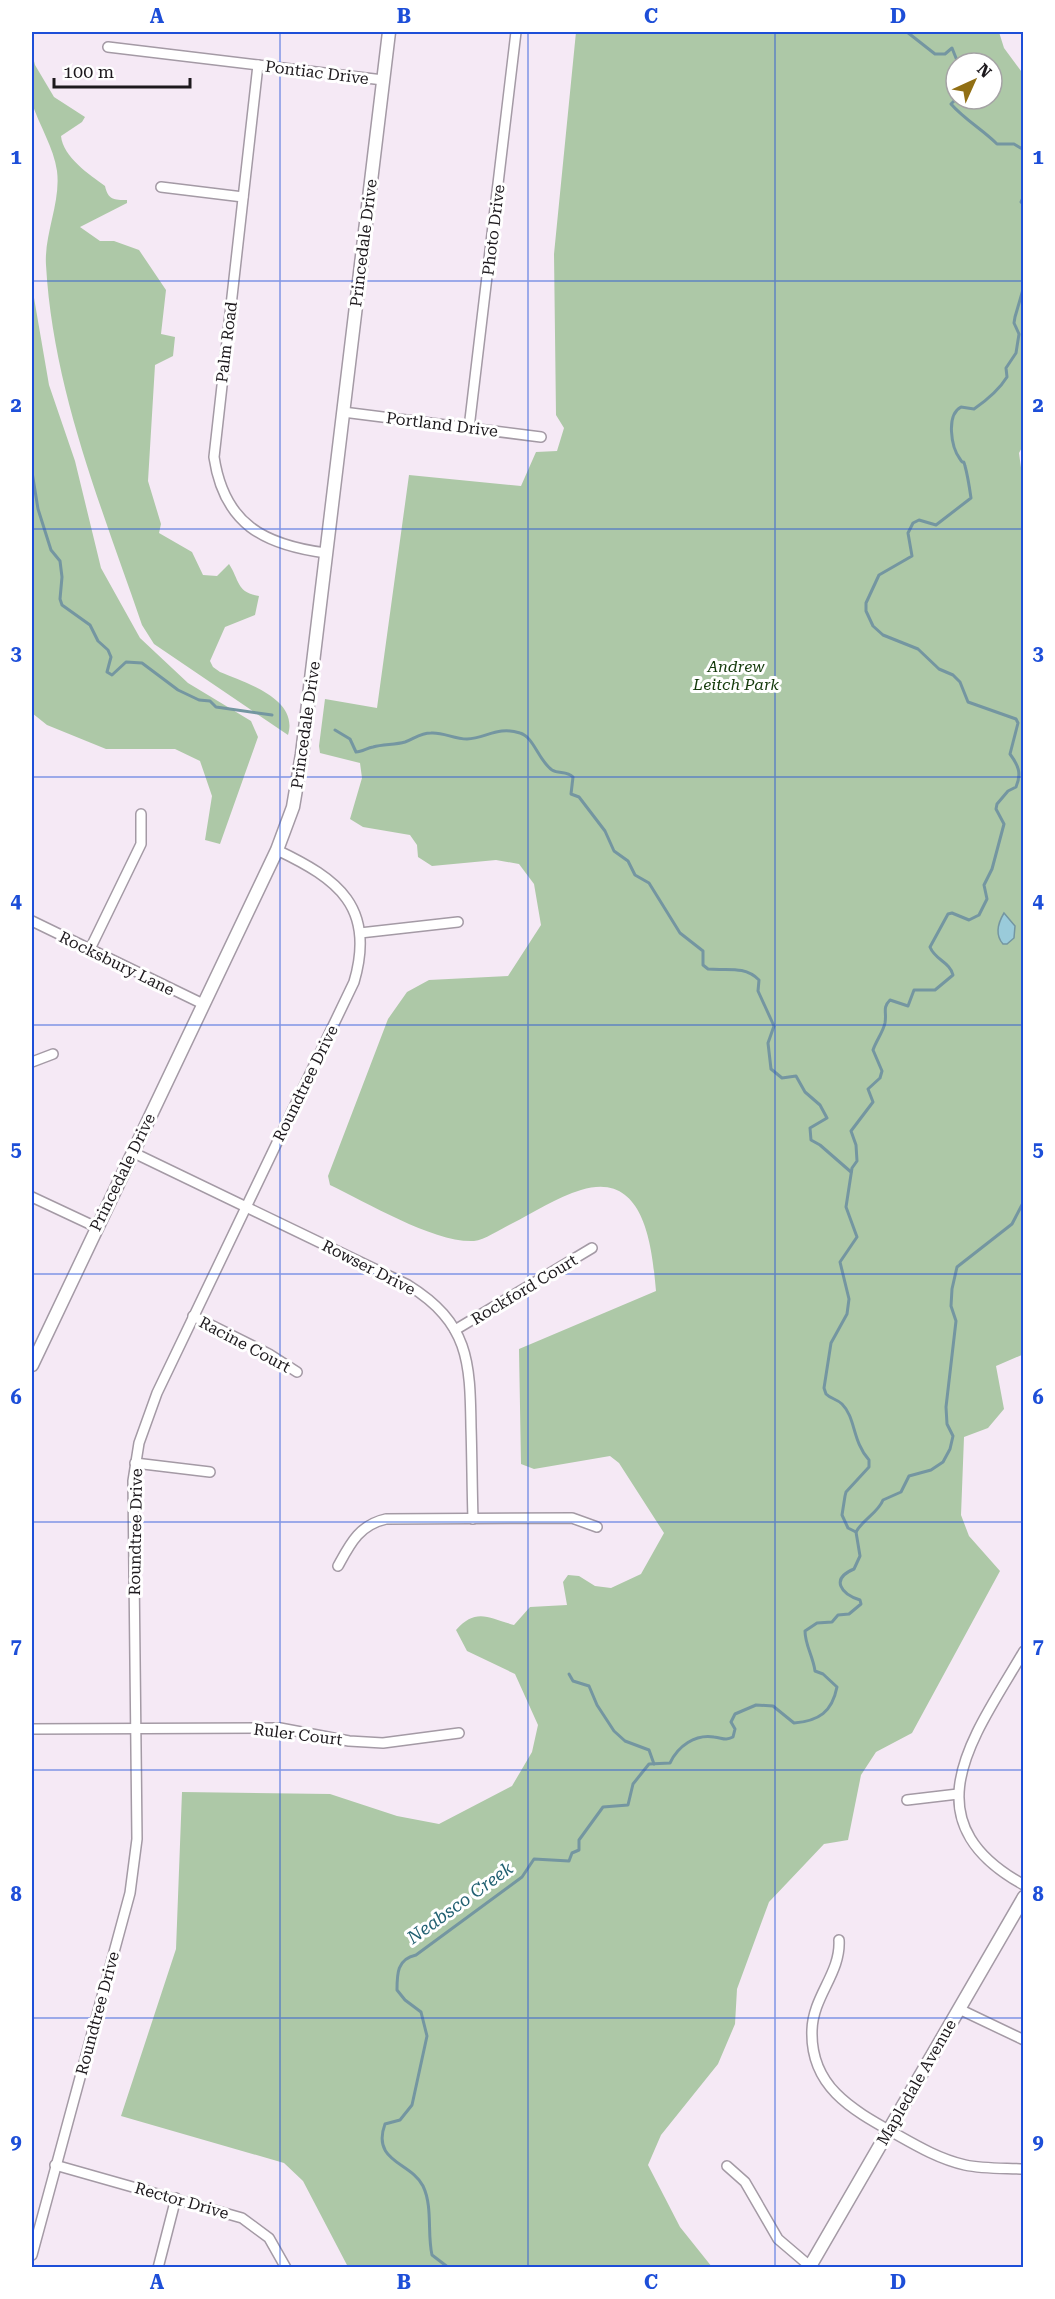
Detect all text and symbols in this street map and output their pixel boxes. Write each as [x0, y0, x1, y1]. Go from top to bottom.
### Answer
text: A [150, 4, 165, 28]
text: B [397, 4, 411, 28]
text: C [644, 4, 658, 28]
text: D [890, 4, 906, 28]
scale bar [54, 51, 190, 89]
north arrow [944, 51, 1004, 111]
street label: Pontiac Drive [264, 57, 370, 88]
text: N [973, 60, 995, 82]
text: 100 m [63, 61, 114, 82]
text: 1 [10, 145, 22, 169]
text: 1 [1032, 145, 1044, 169]
street label: Princedale Drive [346, 178, 381, 308]
street label: Photo Drive [478, 183, 509, 277]
street label: Palm Road [212, 300, 241, 384]
text: 2 [10, 393, 22, 417]
text: 2 [1032, 393, 1044, 417]
street label: Portland Drive [385, 408, 499, 441]
text: 3 [10, 641, 22, 665]
text: 3 [1032, 641, 1044, 665]
park label: Andrew Leitch Park [692, 657, 779, 694]
street label: Princedale Drive [287, 660, 324, 790]
text: 4 [10, 889, 22, 913]
text: 4 [1032, 889, 1044, 913]
street label: Rocksbury Lane [56, 927, 178, 1000]
street label: Roundtree Drive [269, 1022, 342, 1145]
street label: Princedale Drive [86, 1110, 159, 1234]
text: 5 [10, 1137, 22, 1161]
text: 5 [1032, 1137, 1044, 1161]
street label: Rowser Drive [319, 1236, 419, 1299]
street label: Rockford Court [468, 1250, 581, 1329]
street label: Racine Court [196, 1312, 294, 1377]
text: 6 [10, 1385, 22, 1409]
text: 6 [1032, 1385, 1044, 1409]
street label: Roundtree Drive [125, 1468, 146, 1596]
text: 7 [10, 1634, 22, 1658]
text: 7 [1032, 1634, 1044, 1658]
street label: Ruler Court [252, 1720, 343, 1749]
water label: Neabsco Creek [402, 1857, 517, 1949]
text: 8 [10, 1882, 22, 1906]
text: 8 [1032, 1882, 1044, 1906]
street label: Roundtree Drive [72, 1949, 123, 2077]
street label: Mapledale Avenue [873, 2016, 960, 2149]
text: 9 [10, 2130, 22, 2154]
text: 9 [1032, 2130, 1044, 2154]
street label: Rector Drive [133, 2178, 231, 2223]
text: A [150, 2270, 165, 2294]
text: B [397, 2270, 411, 2294]
text: C [644, 2270, 658, 2294]
text: D [890, 2270, 906, 2294]

